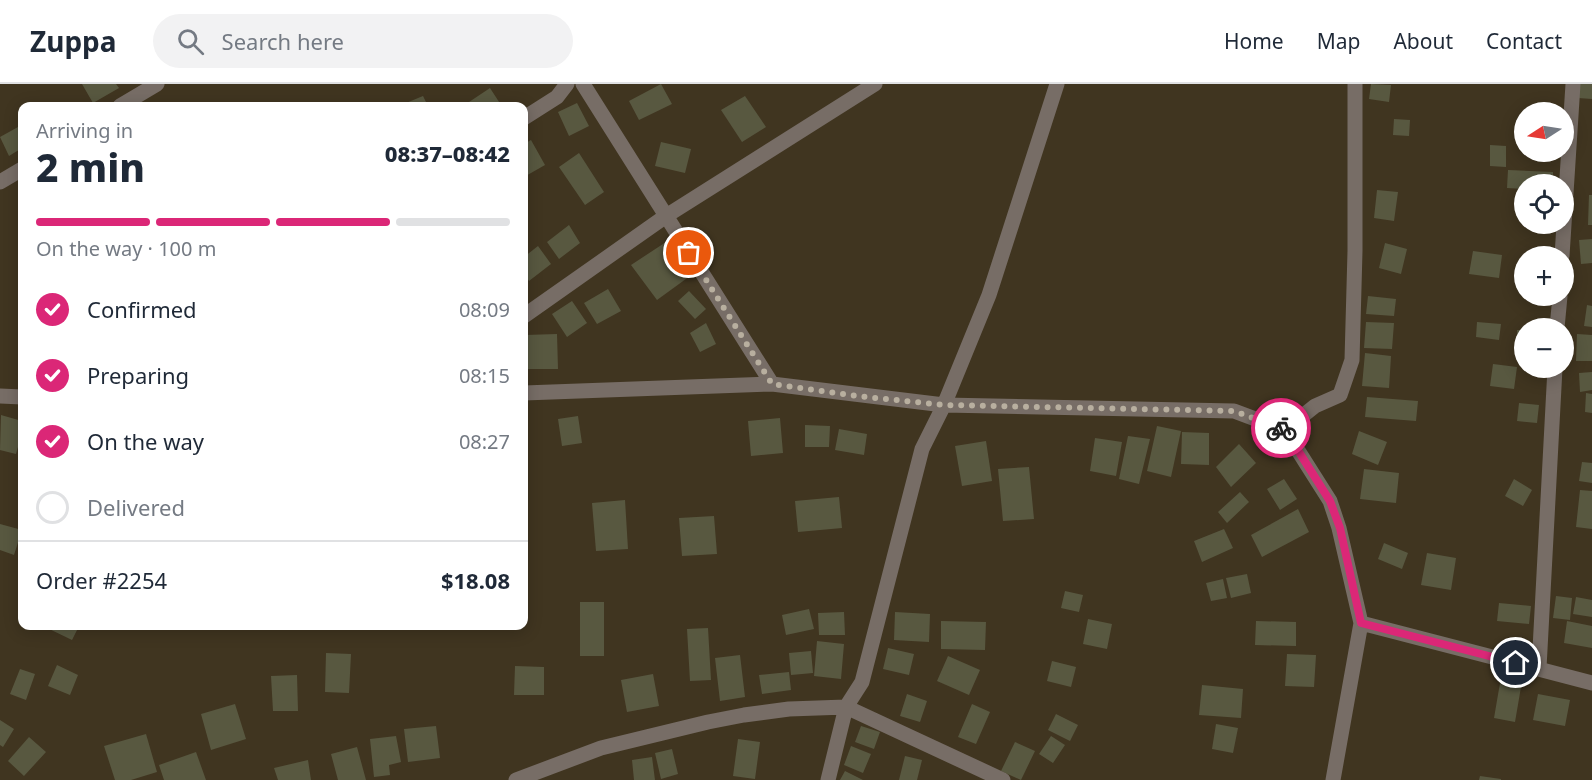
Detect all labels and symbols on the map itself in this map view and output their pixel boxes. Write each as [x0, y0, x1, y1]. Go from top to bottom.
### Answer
north arrow [1514, 102, 1574, 162]
pin [663, 227, 714, 278]
courier [1251, 398, 1311, 458]
pin [1490, 637, 1541, 688]

